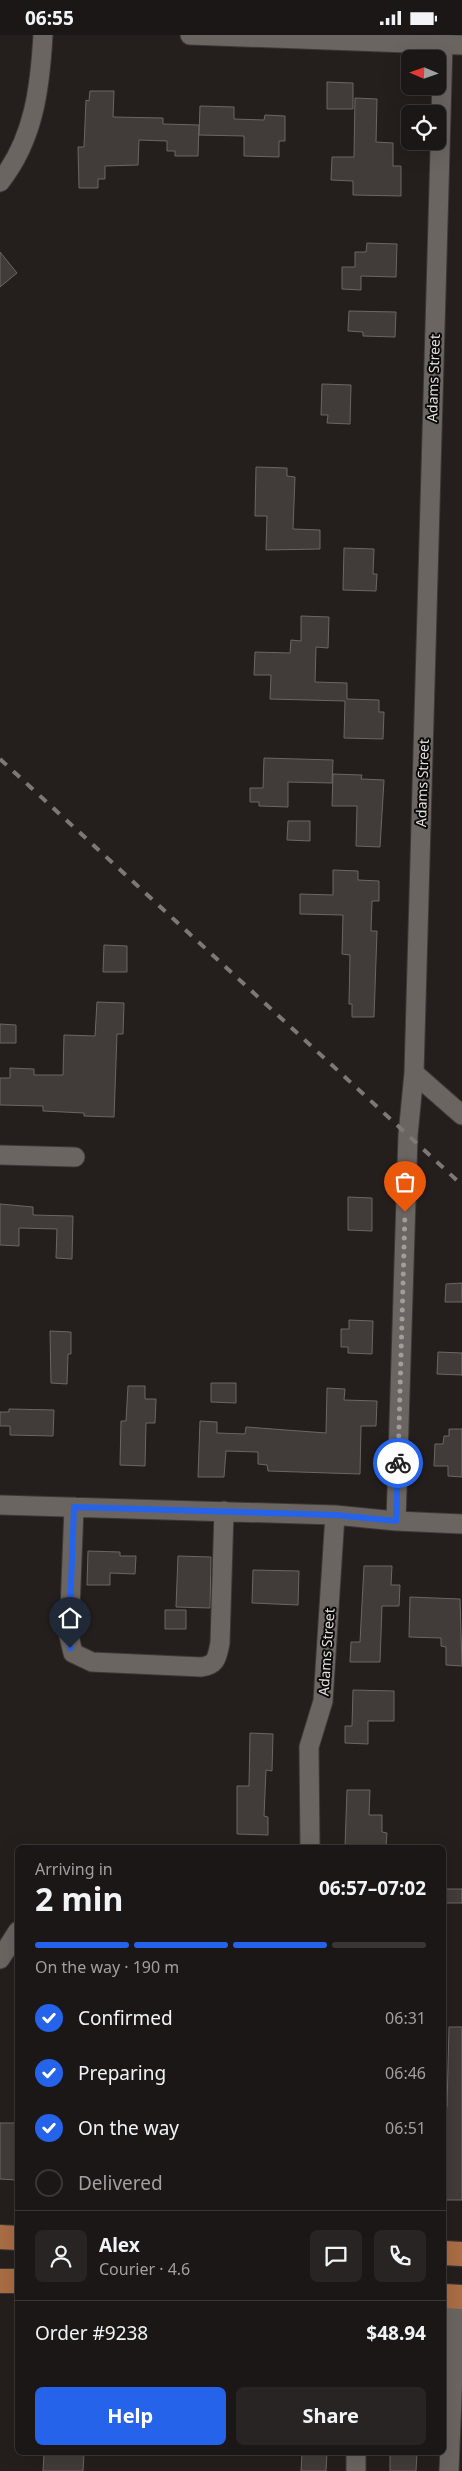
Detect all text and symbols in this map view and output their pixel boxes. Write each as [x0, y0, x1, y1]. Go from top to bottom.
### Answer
text: 06:55 [25, 5, 74, 31]
north arrow [401, 50, 446, 95]
map controls [401, 50, 446, 150]
button: locate [401, 105, 446, 150]
street label: Adams Street [422, 334, 444, 422]
street label: Adams Street [411, 739, 433, 827]
pin [384, 1161, 426, 1212]
icon: bag [391, 1168, 419, 1196]
courier [373, 1438, 423, 1488]
icon: bike [384, 1449, 412, 1477]
pin [49, 1597, 91, 1648]
icon: home [56, 1604, 84, 1632]
street label: Adams Street [313, 1607, 339, 1697]
text: Arriving in [35, 1858, 113, 1880]
text: 06:57–07:02 [319, 1875, 426, 1901]
text: 2 min [35, 1877, 123, 1920]
text: On the way · 190 m [35, 1956, 179, 1978]
icon: check [35, 2004, 63, 2032]
text: Confirmed [78, 2005, 173, 2031]
text: 06:31 [385, 2007, 426, 2029]
icon: check [35, 2059, 63, 2087]
text: Preparing [78, 2060, 166, 2086]
text: 06:46 [385, 2062, 426, 2084]
icon: check [35, 2114, 63, 2142]
text: On the way [78, 2115, 179, 2141]
text: 06:51 [385, 2117, 426, 2139]
text: Delivered [78, 2170, 163, 2196]
button: person [35, 2230, 87, 2282]
button: chat [310, 2230, 362, 2282]
button: phone [374, 2230, 426, 2282]
text: Alex [99, 2232, 140, 2258]
text: Courier · 4.6 [99, 2258, 190, 2280]
text: Order #9238 [35, 2320, 148, 2346]
text: $48.94 [366, 2320, 426, 2346]
button: Help [35, 2387, 226, 2445]
button: Share [236, 2387, 426, 2445]

